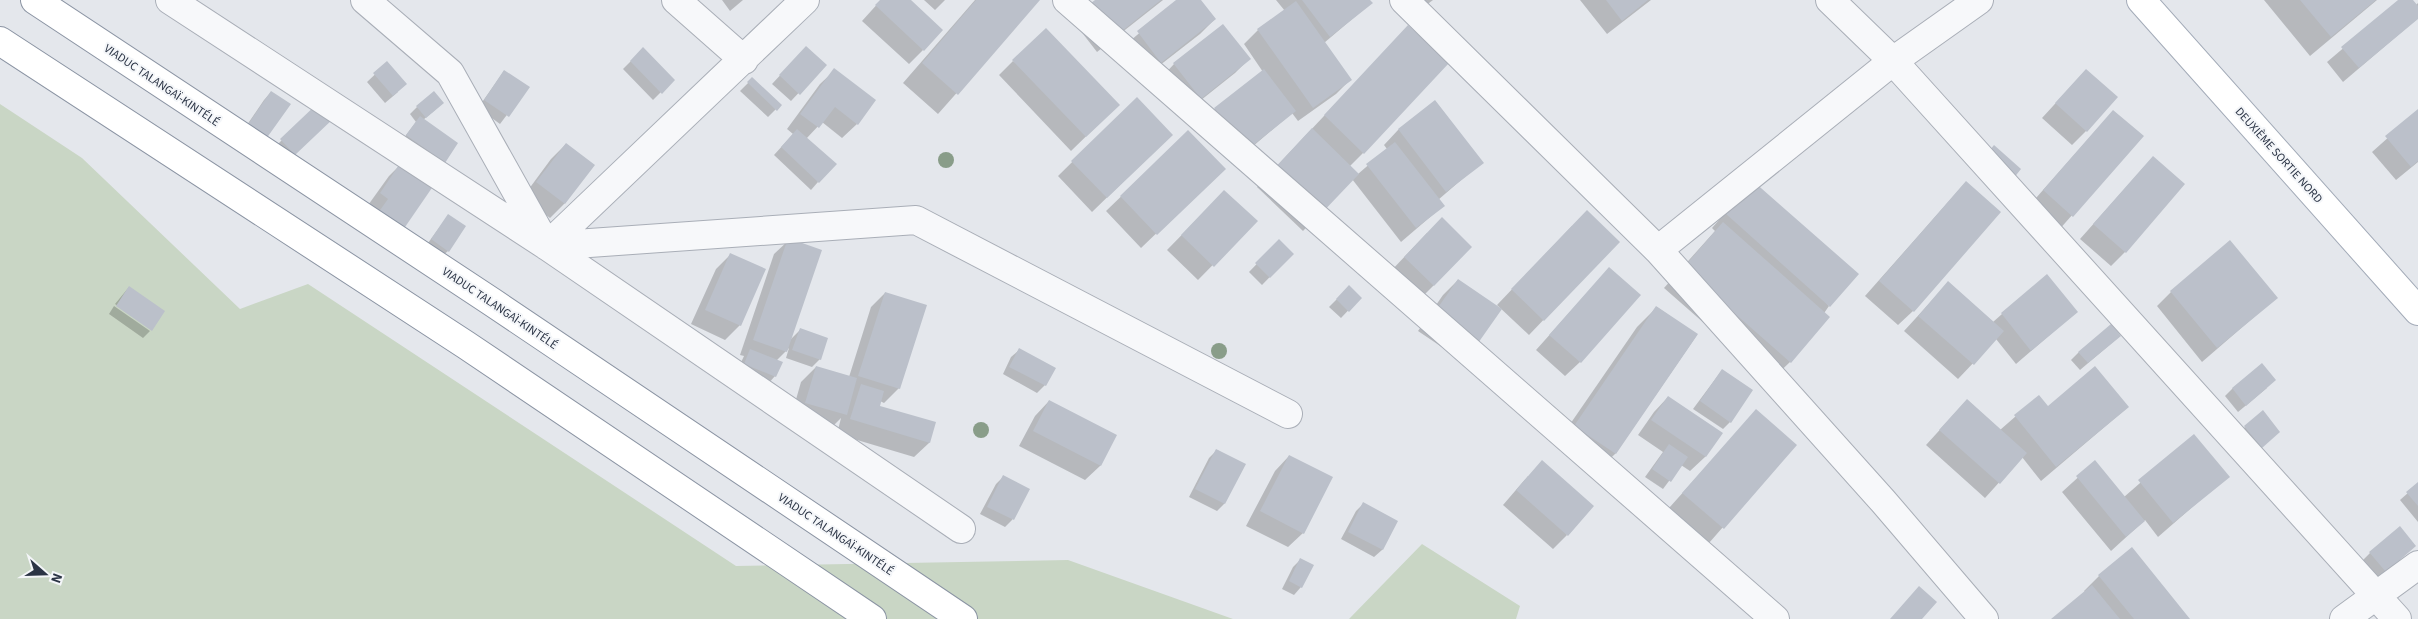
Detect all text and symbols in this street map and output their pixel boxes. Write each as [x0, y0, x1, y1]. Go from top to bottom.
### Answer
street label: VIADUC TALANGAÏ-KINTÉLÉ [100, 40, 223, 131]
street label: DEUXIÈME SORTIE NORD [2231, 104, 2326, 207]
street label: VIADUC TALANGAÏ-KINTÉLÉ [438, 263, 561, 354]
street label: VIADUC TALANGAÏ-KINTÉLÉ [774, 489, 897, 580]
north arrow [20, 549, 70, 599]
text: N [45, 570, 67, 586]

